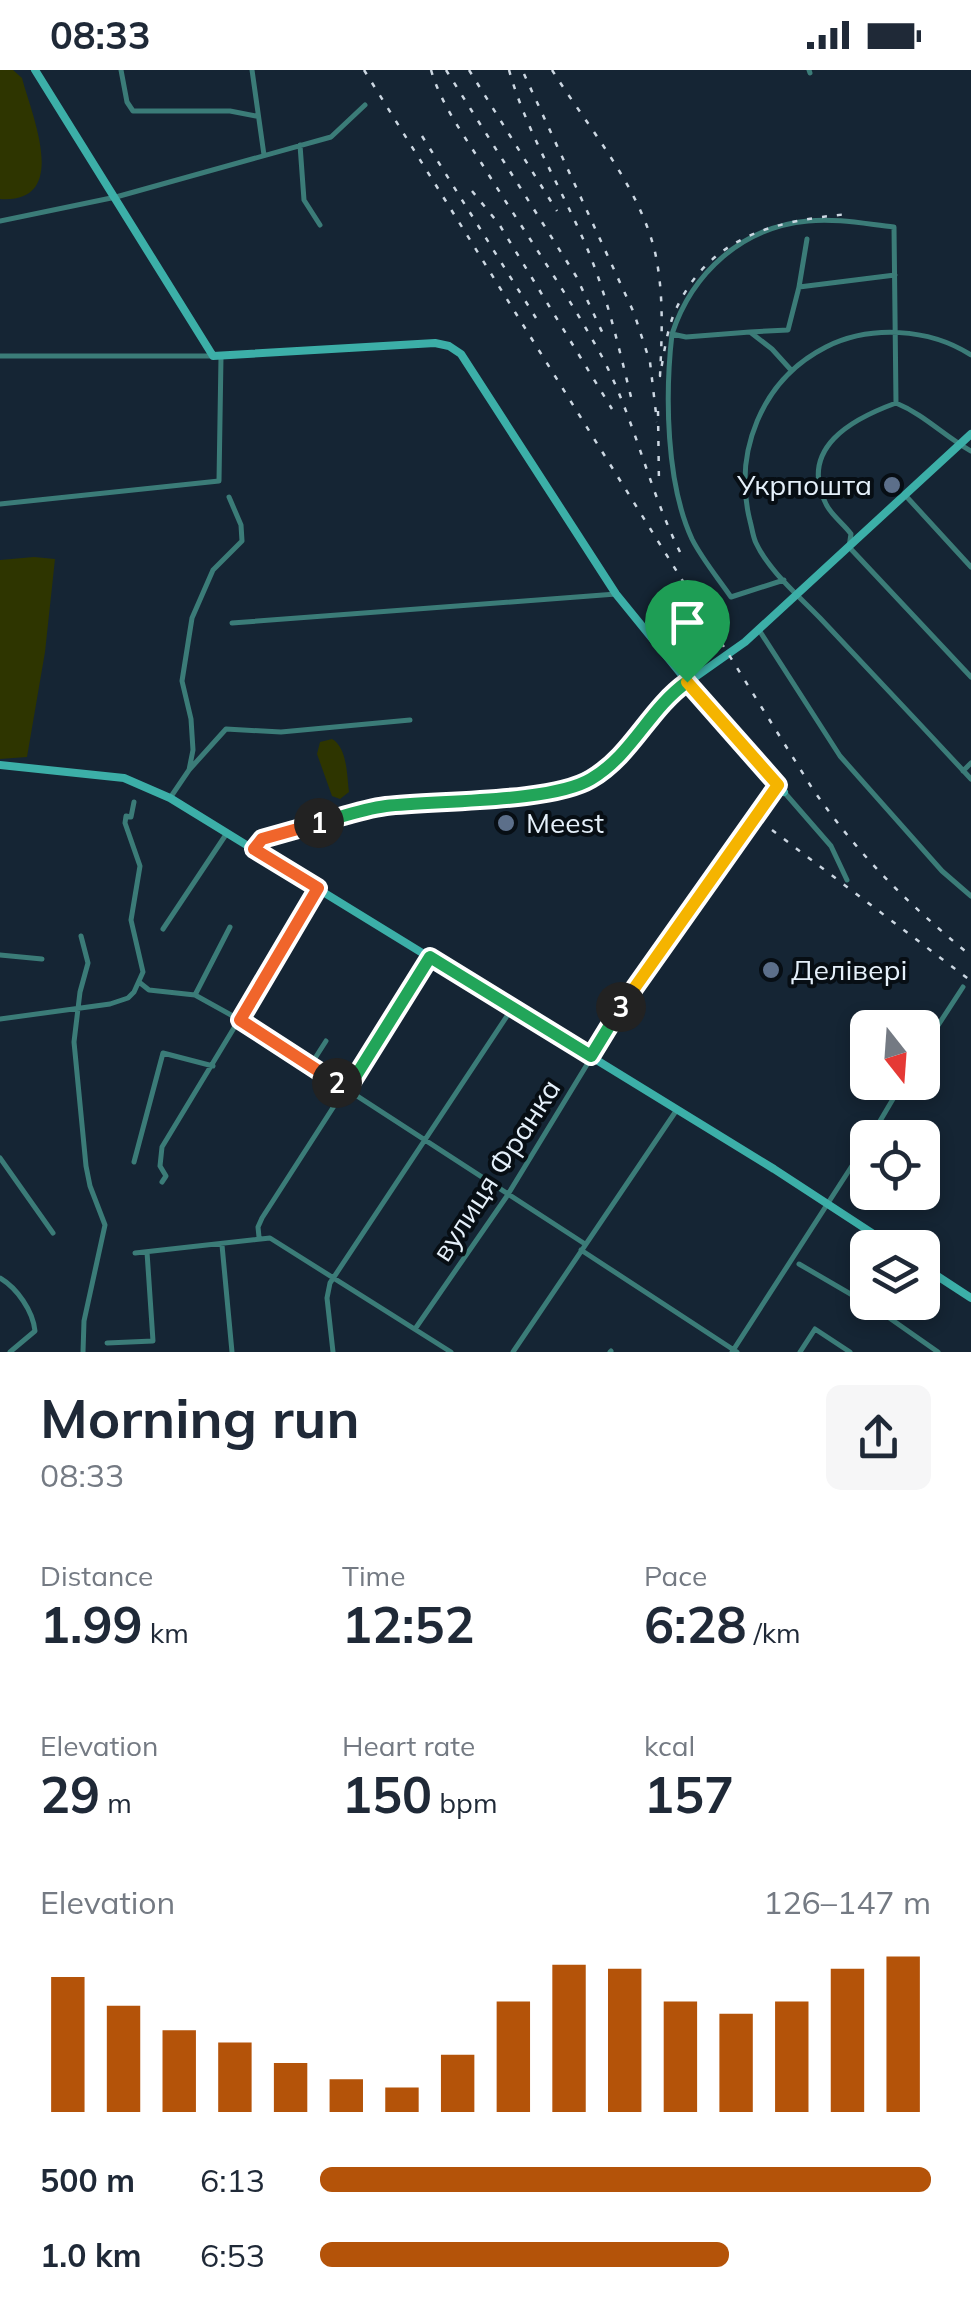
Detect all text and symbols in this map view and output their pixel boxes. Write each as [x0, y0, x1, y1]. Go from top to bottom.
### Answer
text: 08:33 [50, 11, 151, 59]
place label: Укрпошта [736, 467, 872, 502]
marker: Укрпошта [881, 474, 903, 496]
pin [645, 580, 730, 683]
icon: arrive [660, 595, 715, 650]
pin: 1 [294, 798, 344, 848]
text: 1 [311, 805, 327, 840]
place label: Meest [526, 805, 604, 840]
marker: Meest [495, 812, 517, 834]
place label: Делівері [791, 952, 908, 987]
marker: Делівері [760, 959, 782, 981]
pin: 3 [596, 982, 646, 1032]
text: 3 [613, 989, 629, 1024]
north arrow [850, 1010, 940, 1100]
map controls [850, 1010, 940, 1320]
pin: 2 [312, 1058, 362, 1108]
text: 2 [329, 1065, 345, 1100]
street label: вулиця Франка [424, 1072, 567, 1267]
button: locate [850, 1120, 940, 1210]
button: layers [850, 1230, 940, 1320]
text: Morning run [40, 1383, 360, 1452]
button: share [826, 1385, 931, 1490]
text: 08:33 [40, 1455, 124, 1495]
text: Distance [40, 1558, 153, 1593]
text: Time [342, 1558, 405, 1593]
text: Pace [644, 1558, 707, 1593]
text: 1.99 [40, 1593, 142, 1656]
text: 12:52 [342, 1593, 474, 1656]
text: 6:28 [644, 1593, 746, 1656]
text: km [142, 1615, 189, 1650]
text: /km [746, 1615, 801, 1650]
text: Elevation [40, 1728, 158, 1763]
text: Heart rate [342, 1728, 475, 1763]
text: kcal [644, 1728, 695, 1763]
text: 29 [40, 1763, 100, 1826]
text: 150 [342, 1763, 432, 1826]
text: 157 [644, 1763, 734, 1826]
text: m [100, 1785, 132, 1820]
text: bpm [432, 1785, 498, 1820]
text: Elevation [40, 1882, 175, 1922]
text: 126–147 m [763, 1882, 931, 1922]
text: 500 m [40, 2160, 135, 2200]
text: 6:13 [200, 2160, 265, 2200]
text: 1.0 km [40, 2235, 142, 2275]
text: 6:53 [200, 2235, 265, 2275]

